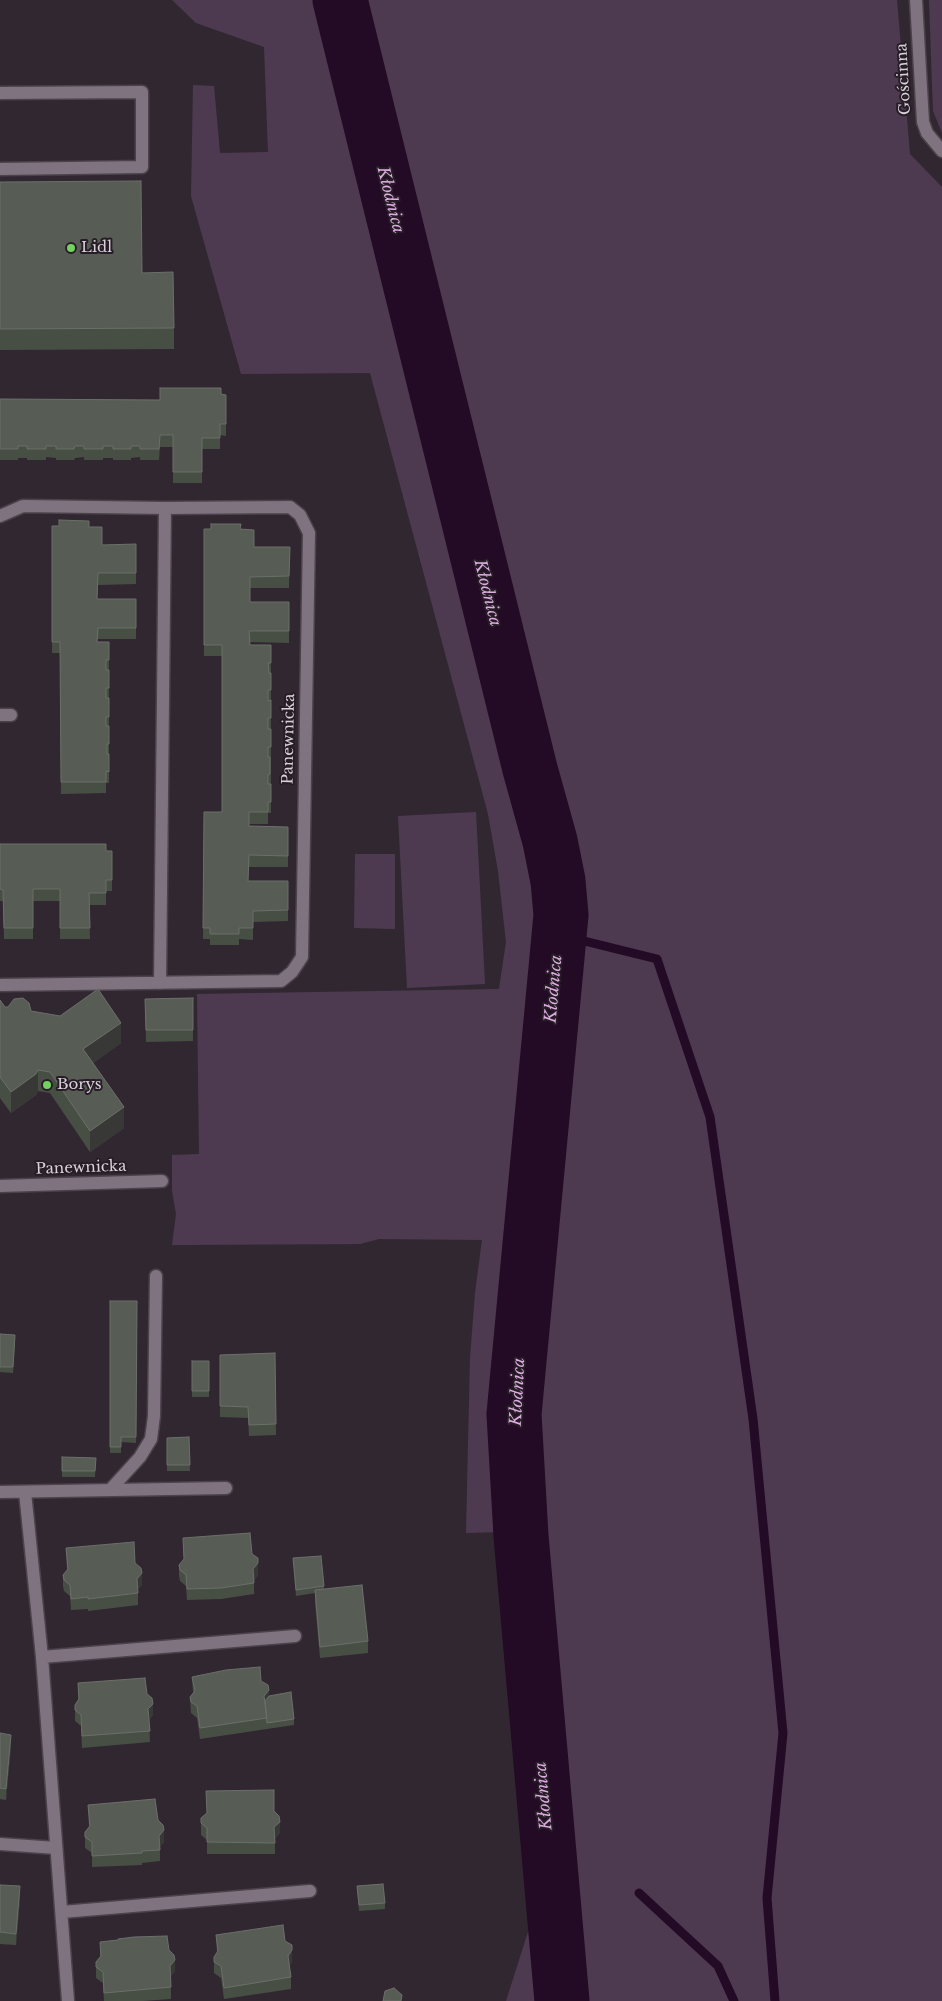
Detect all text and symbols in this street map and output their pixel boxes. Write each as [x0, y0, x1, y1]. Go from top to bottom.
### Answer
street label: Gościnna [893, 43, 915, 115]
water label: Kłodnica [372, 165, 408, 235]
place label: Lidl [81, 239, 112, 257]
marker: Lidl [65, 242, 77, 254]
water label: Kłodnica [469, 558, 505, 628]
street label: Panewnicka [279, 693, 299, 785]
water label: Kłodnica [541, 954, 567, 1024]
place label: Borys [57, 1076, 102, 1094]
marker: Borys [41, 1079, 53, 1091]
street label: Panewnicka [35, 1157, 127, 1179]
water label: Kłodnica [507, 1357, 529, 1427]
water label: Kłodnica [531, 1761, 557, 1831]

